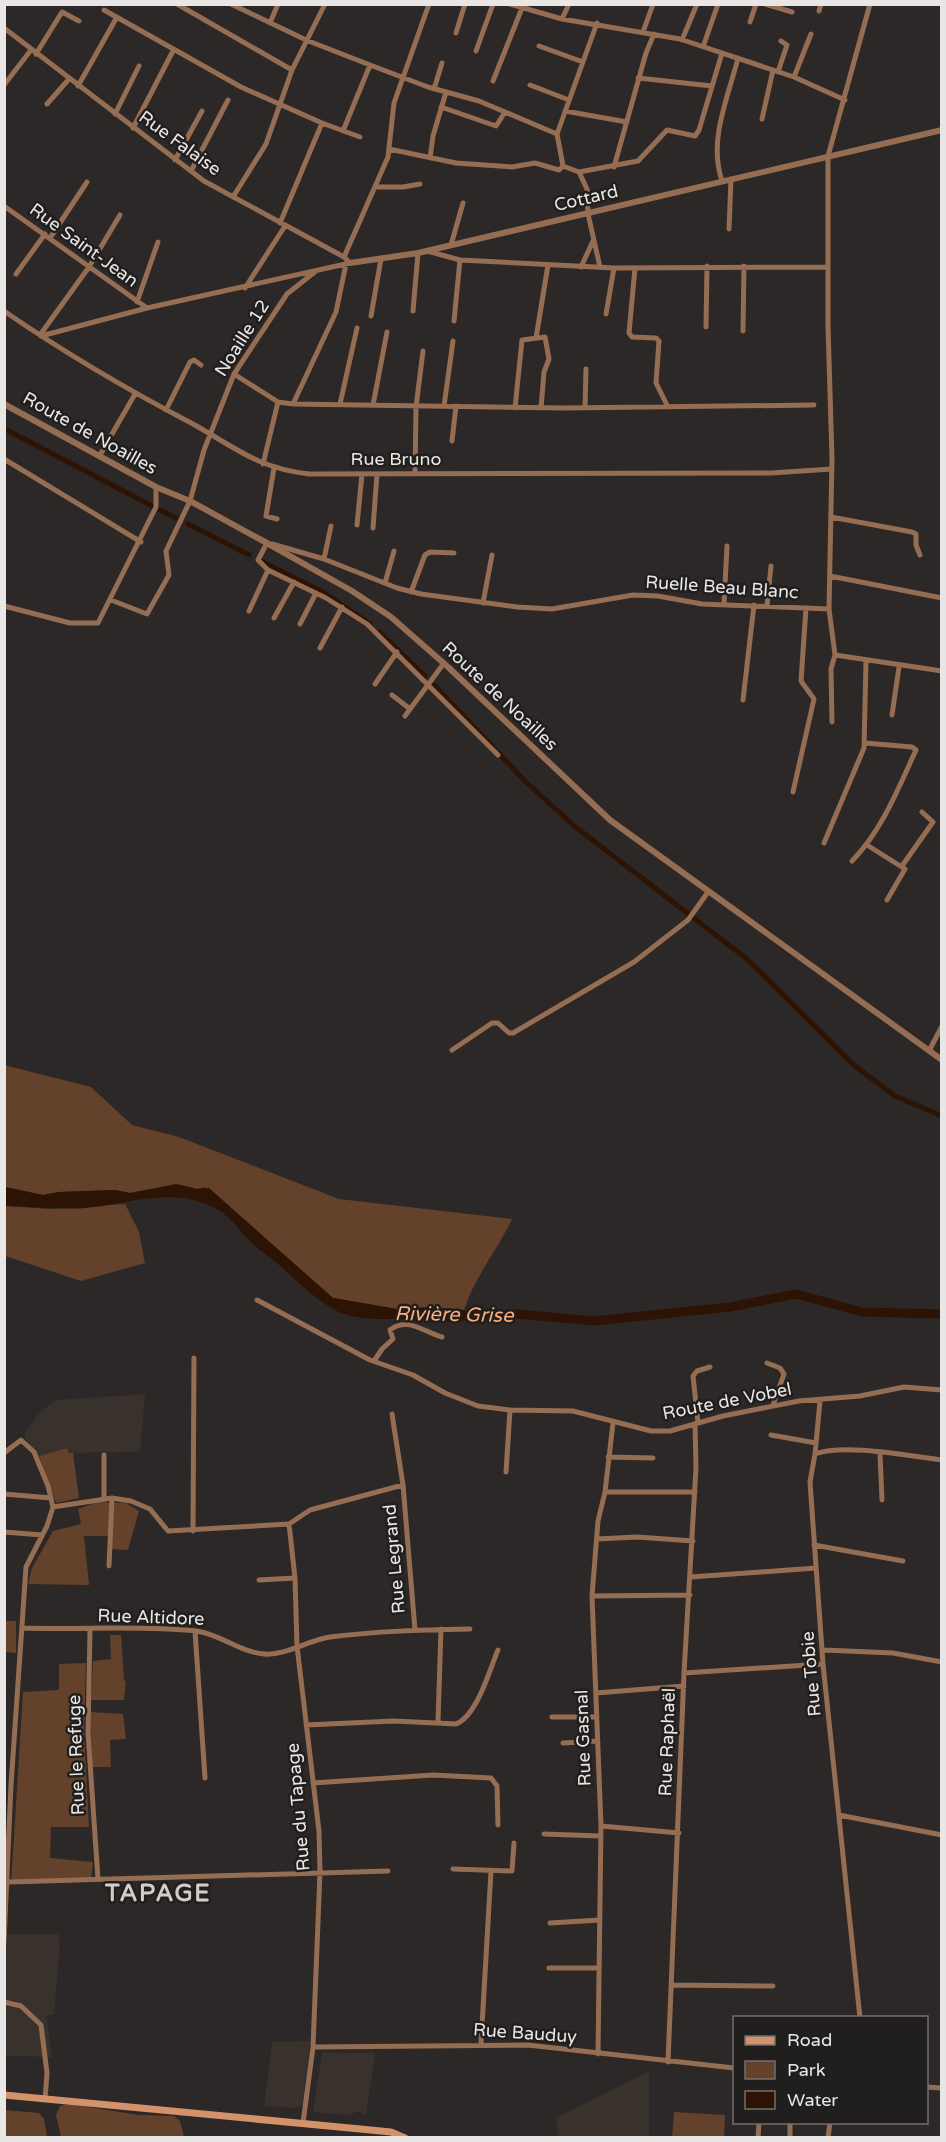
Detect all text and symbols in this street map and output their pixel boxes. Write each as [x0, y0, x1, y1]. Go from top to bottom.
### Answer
street label: Rue Falaise [135, 106, 225, 180]
street label: Cottard [552, 180, 620, 216]
street label: Rue Saint-Jean [25, 198, 143, 292]
street label: Noaille 12 [210, 296, 274, 380]
street label: Route de Noailles [19, 387, 161, 479]
street label: Rue Bruno [351, 448, 441, 470]
street label: Ruelle Beau Blanc [645, 571, 799, 603]
street label: Route de Noailles [438, 637, 562, 755]
water label: Rivière Grise [394, 1302, 515, 1328]
street label: Route de Vobel [661, 1378, 793, 1424]
street label: Rue Legrand [378, 1503, 410, 1615]
street label: Rue Altidore [97, 1604, 205, 1630]
street label: Rue Tobie [796, 1630, 826, 1718]
street label: Rue Raphaël [654, 1687, 680, 1797]
street label: Rue Gasnal [570, 1689, 596, 1787]
street label: Rue le Refuge [63, 1694, 89, 1816]
street label: Rue du Tapage [281, 1742, 315, 1872]
district label: TAPAGE [104, 1879, 211, 1908]
legend [733, 2016, 928, 2124]
street label: Rue Bauduy [472, 2018, 578, 2048]
text: Road [787, 2029, 832, 2051]
text: Park [787, 2059, 826, 2081]
text: Water [787, 2089, 838, 2111]

